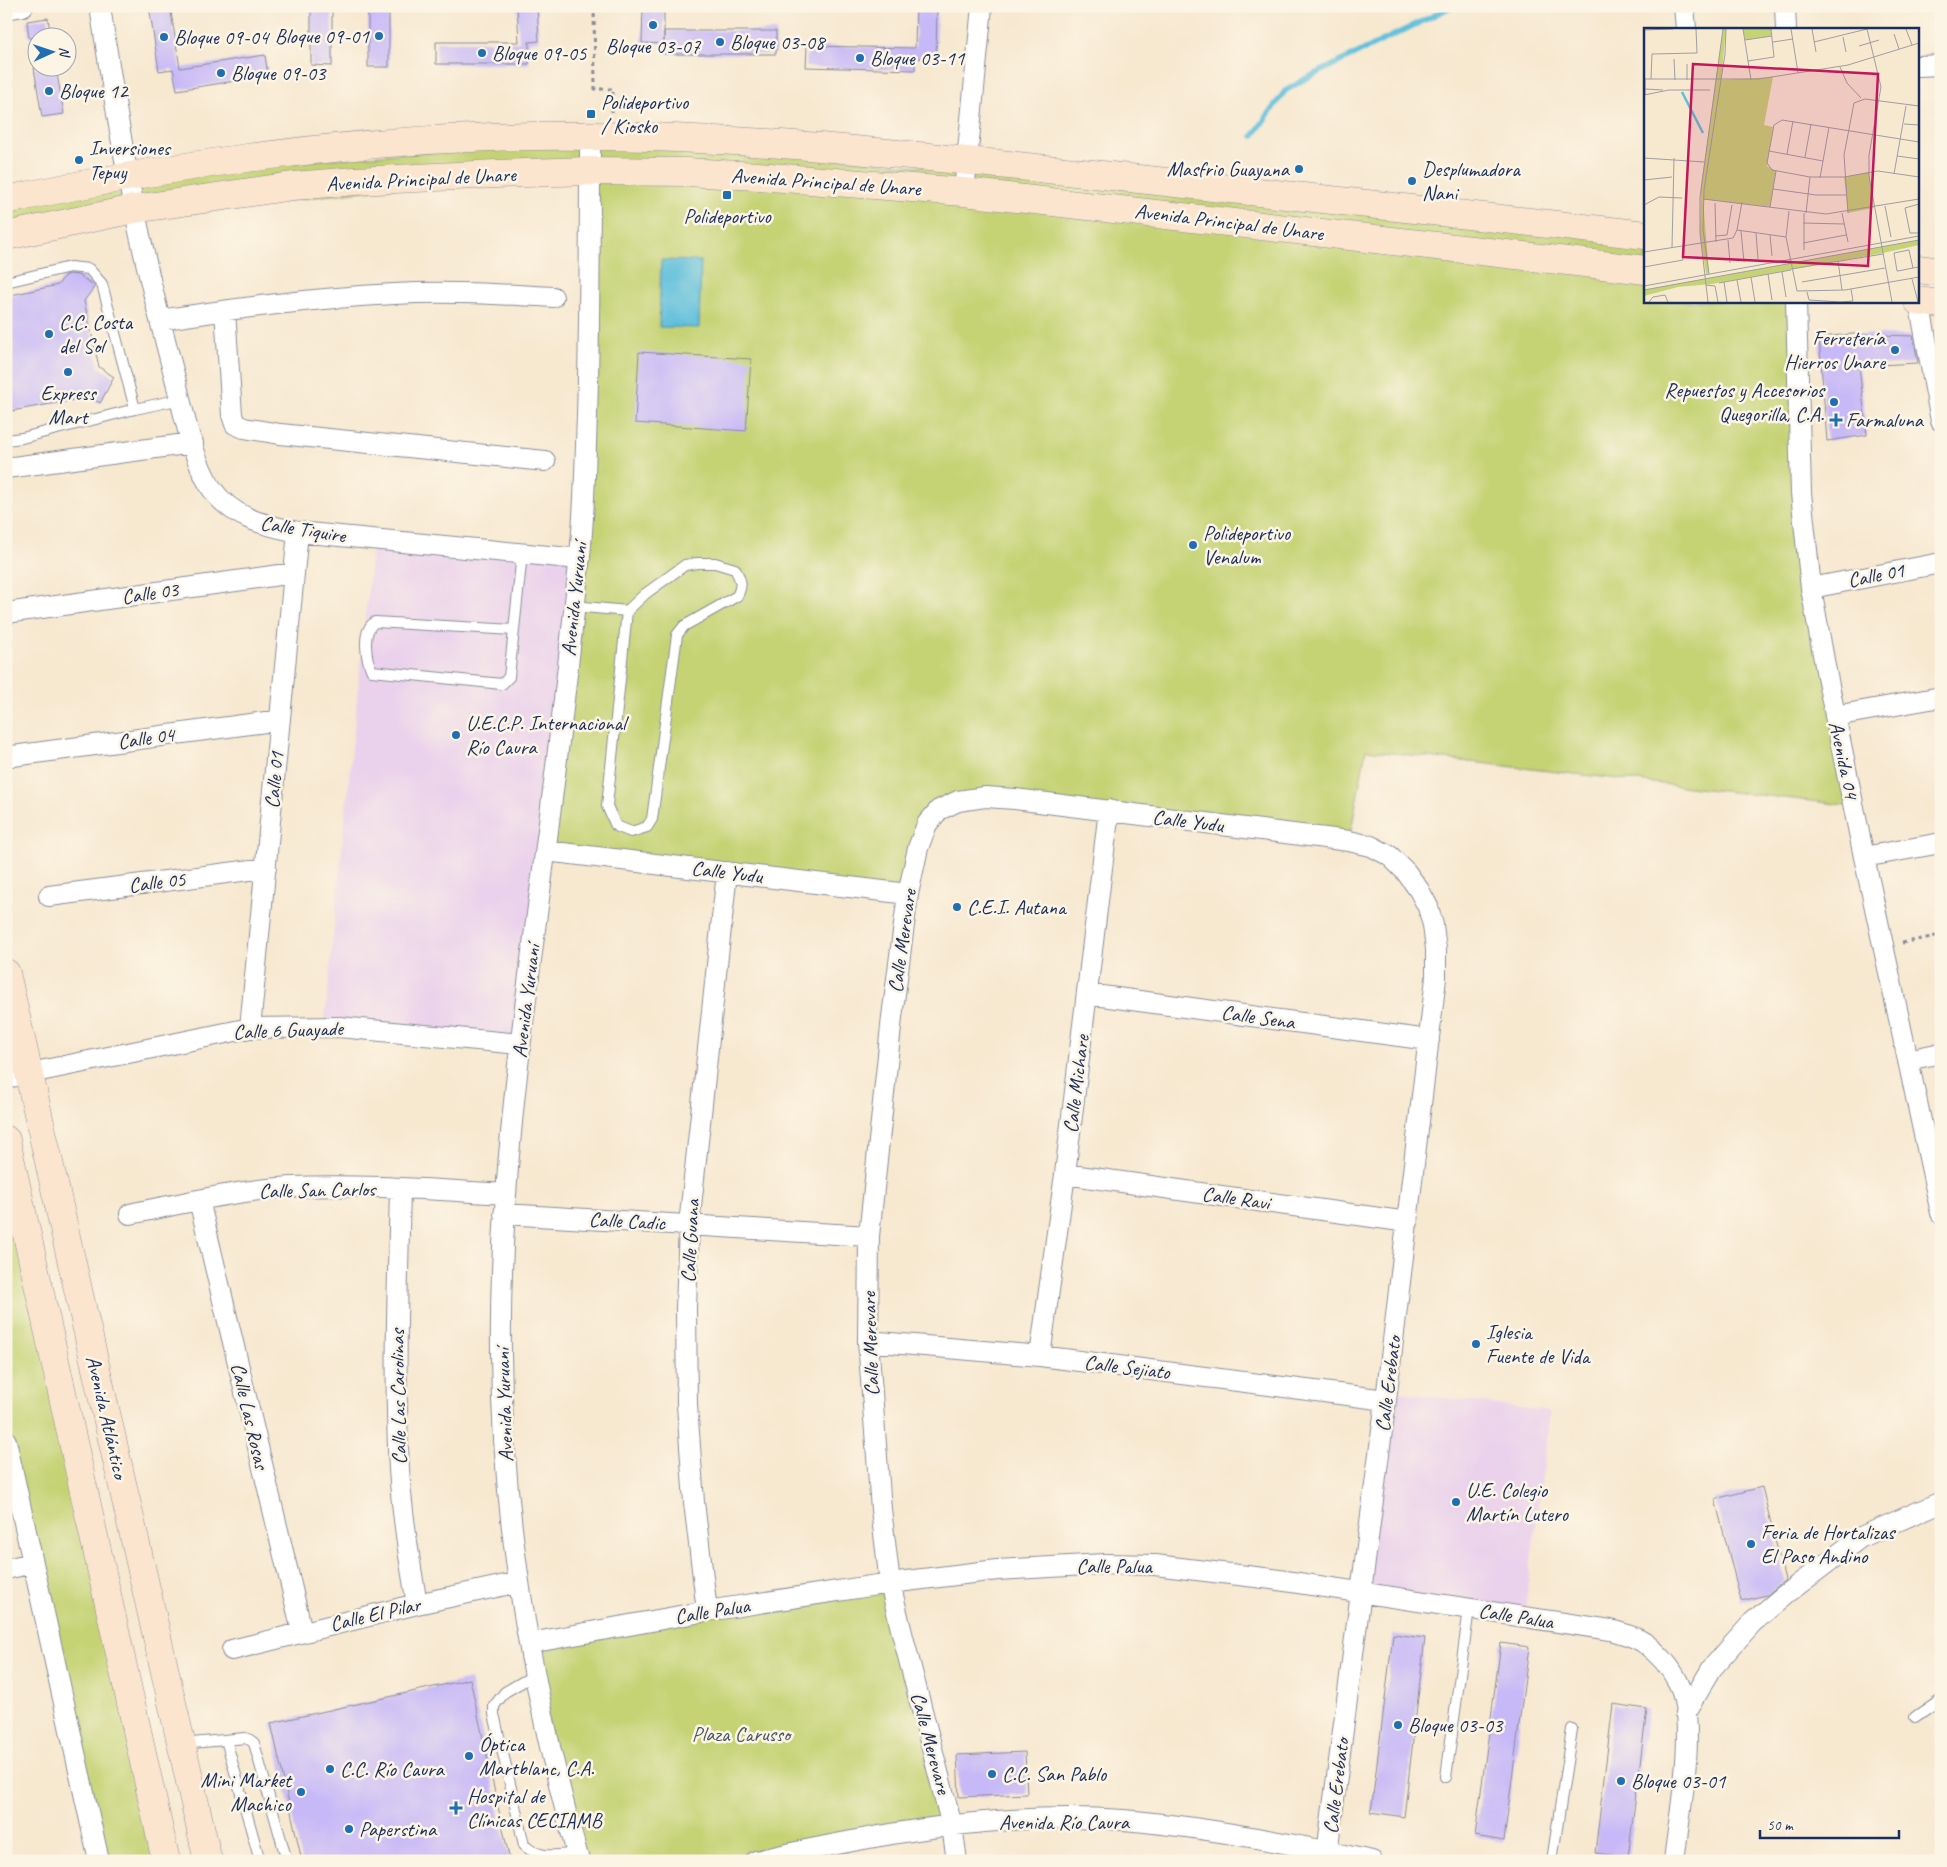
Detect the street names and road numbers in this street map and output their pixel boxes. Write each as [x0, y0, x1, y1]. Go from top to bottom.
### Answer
street label: Avenida Principal de Unare [326, 161, 518, 197]
street label: Avenida Principal de Unare [730, 162, 923, 202]
street label: Avenida Principal de Unare [1133, 198, 1326, 247]
street label: Calle Tiquire [259, 509, 348, 549]
street label: Avenida Yuruaní [555, 537, 593, 657]
street label: Calle 01 [1846, 557, 1908, 593]
street label: Calle 03 [120, 576, 182, 610]
street label: Avenida 04 [1823, 719, 1865, 804]
street label: Calle 04 [116, 721, 179, 755]
street label: Calle 01 [259, 749, 290, 810]
street label: Calle Yudu [1151, 804, 1226, 838]
street label: Calle Yudu [690, 855, 765, 889]
street label: Calle 05 [127, 865, 188, 898]
street label: Calle Merevare [882, 886, 922, 994]
street label: Avenida Yuruaní [506, 939, 546, 1059]
street label: Calle Sena [1220, 999, 1298, 1035]
street label: Calle 6 Guayade [233, 1015, 346, 1045]
street label: Calle Michare [1057, 1032, 1095, 1134]
street label: Calle San Carlos [259, 1176, 377, 1204]
street label: Calle Ravi [1200, 1180, 1275, 1216]
street label: Calle Guana [675, 1197, 705, 1283]
street label: Calle Cadic [588, 1206, 667, 1236]
street label: Calle Merevare [855, 1290, 885, 1397]
street label: Calle Las Carolinas [384, 1327, 412, 1465]
street label: Calle Erebato [1369, 1332, 1407, 1433]
street label: Avenida Yuruaní [489, 1344, 519, 1462]
street label: Calle Sejiato [1083, 1349, 1173, 1385]
street label: Avenida Atlántico [80, 1353, 134, 1484]
street label: Calle Las Rosas [225, 1360, 275, 1473]
street label: Calle Palua [1076, 1553, 1153, 1579]
street label: Calle El Pilar [327, 1591, 424, 1637]
street label: Calle Palua [673, 1592, 753, 1630]
street label: Calle Palua [1477, 1597, 1557, 1635]
street label: Calle Merevare [905, 1689, 957, 1798]
street label: Calle Erebato [1317, 1734, 1355, 1835]
street label: Avenida Río Caura [999, 1809, 1131, 1835]

